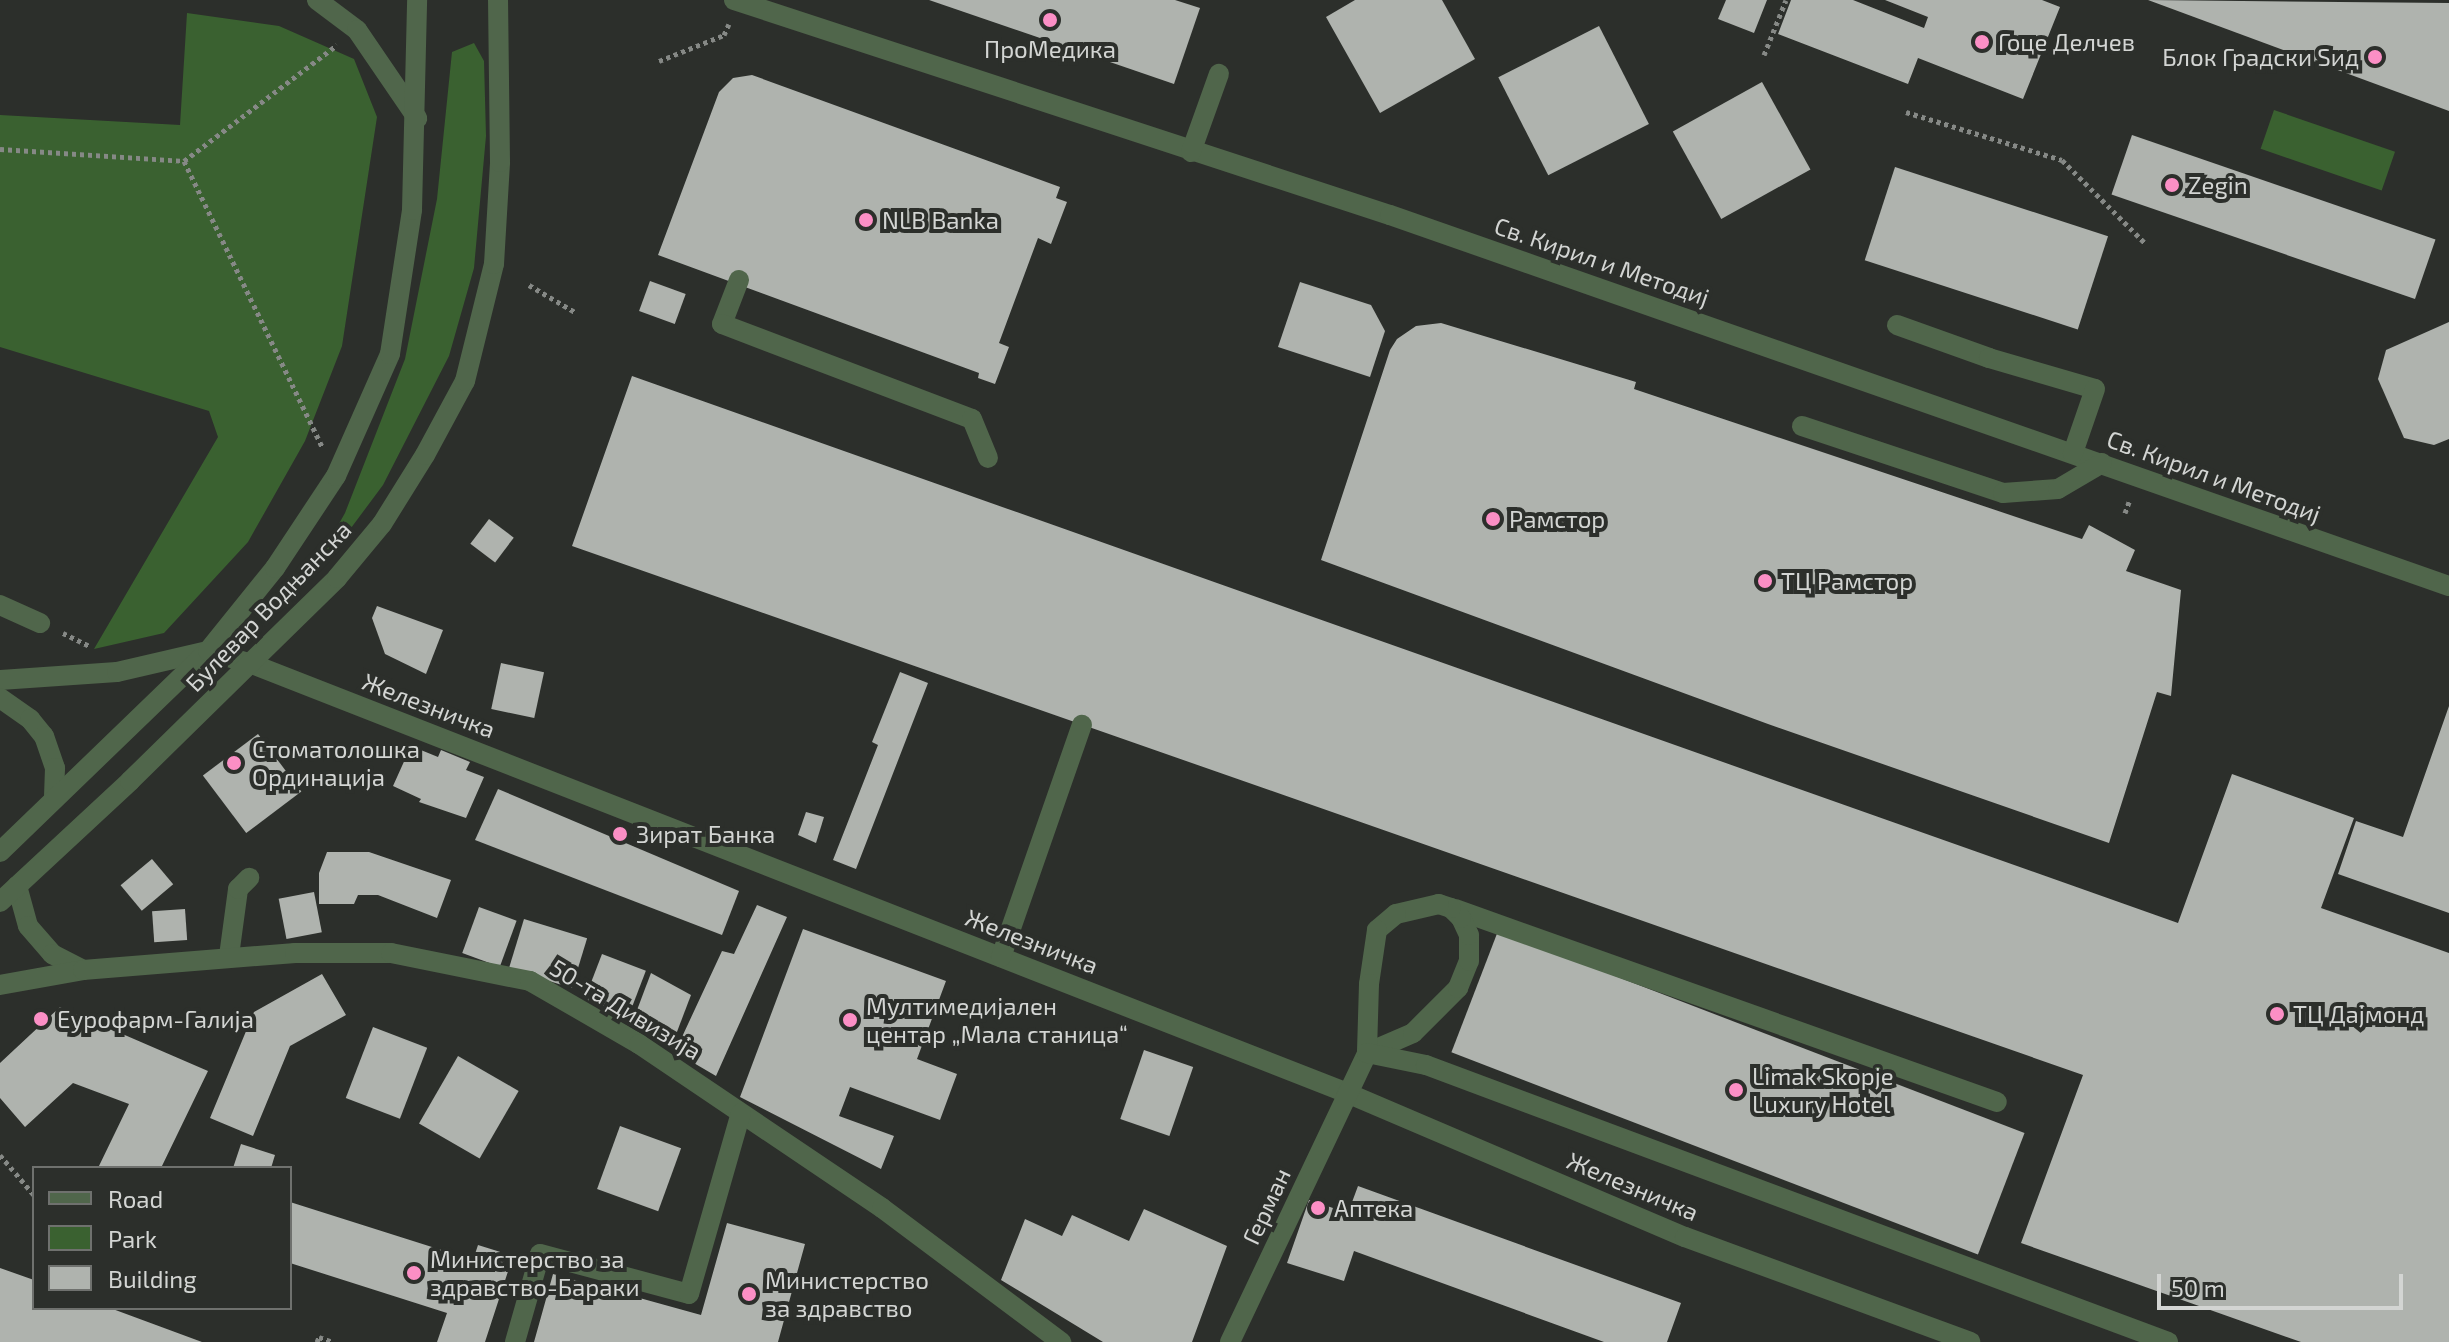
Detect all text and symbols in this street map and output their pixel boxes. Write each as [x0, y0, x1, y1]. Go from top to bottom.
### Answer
marker: ПроМедика [1039, 9, 1061, 31]
place label: Гоце Делчев [1998, 28, 2135, 56]
marker: Гоце Делчев [1973, 33, 1991, 51]
place label: ПроМедика [984, 35, 1116, 63]
place label: Блок Градски Sид [2162, 43, 2359, 71]
marker: Блок Градски Sид [2366, 48, 2384, 66]
place label: Zegin [2188, 171, 2248, 199]
marker: Zegin [2163, 176, 2181, 194]
place label: NLB Banka [882, 206, 999, 234]
marker: NLB Banka [857, 211, 875, 229]
street label: Св. Кирил и Методиј [1491, 211, 1713, 311]
street label: Св. Кирил и Методиј [2103, 424, 2325, 528]
place label: Рамстор [1509, 505, 1605, 533]
marker: Рамстор [1484, 510, 1502, 528]
street label: Булевар Водњанска [179, 515, 357, 697]
place label: ТЦ Рамстор [1781, 567, 1913, 595]
marker: ТЦ Рамстор [1756, 572, 1774, 590]
street label: Железничка [359, 666, 499, 744]
place label: Стоматолошка Ординација [252, 735, 420, 791]
marker: Стоматолошка Ординација [223, 752, 245, 774]
place label: Зират Банка [636, 820, 775, 848]
marker: Зират Банка [611, 825, 629, 843]
street label: Железничка [962, 902, 1102, 980]
street label: 50-та Дивизија [545, 953, 707, 1065]
place label: Мултимедијален центар „Мала станица“ [866, 992, 1128, 1048]
place label: ТЦ Дајмонд [2293, 1000, 2424, 1028]
place label: Еурофарм-Галија [57, 1005, 254, 1033]
marker: ТЦ Дајмонд [2268, 1005, 2286, 1023]
marker: Еурофарм-Галија [32, 1010, 50, 1028]
marker: Мултимедијален центар „Мала станица“ [841, 1011, 859, 1029]
place label: Limak Skopje Luxury Hotel [1752, 1062, 1894, 1118]
marker: Limak Skopje Luxury Hotel [1727, 1081, 1745, 1099]
street label: Железничка [1563, 1145, 1703, 1227]
street label: Герман [1236, 1163, 1296, 1249]
legend [32, 1166, 292, 1310]
text: Road [108, 1184, 163, 1213]
place label: Аптека [1334, 1194, 1413, 1222]
marker: Аптека [1309, 1199, 1327, 1217]
text: Park [108, 1224, 157, 1253]
place label: Министерство за здравство-Бараки [430, 1245, 640, 1301]
scale bar [2161, 1258, 2407, 1308]
text: Building [108, 1264, 197, 1293]
marker: Министерство за здравство-Бараки [405, 1264, 423, 1282]
place label: Министерство за здравство [765, 1266, 929, 1322]
text: 50 m [2171, 1273, 2225, 1302]
marker: Министерство за здравство [740, 1285, 758, 1303]

